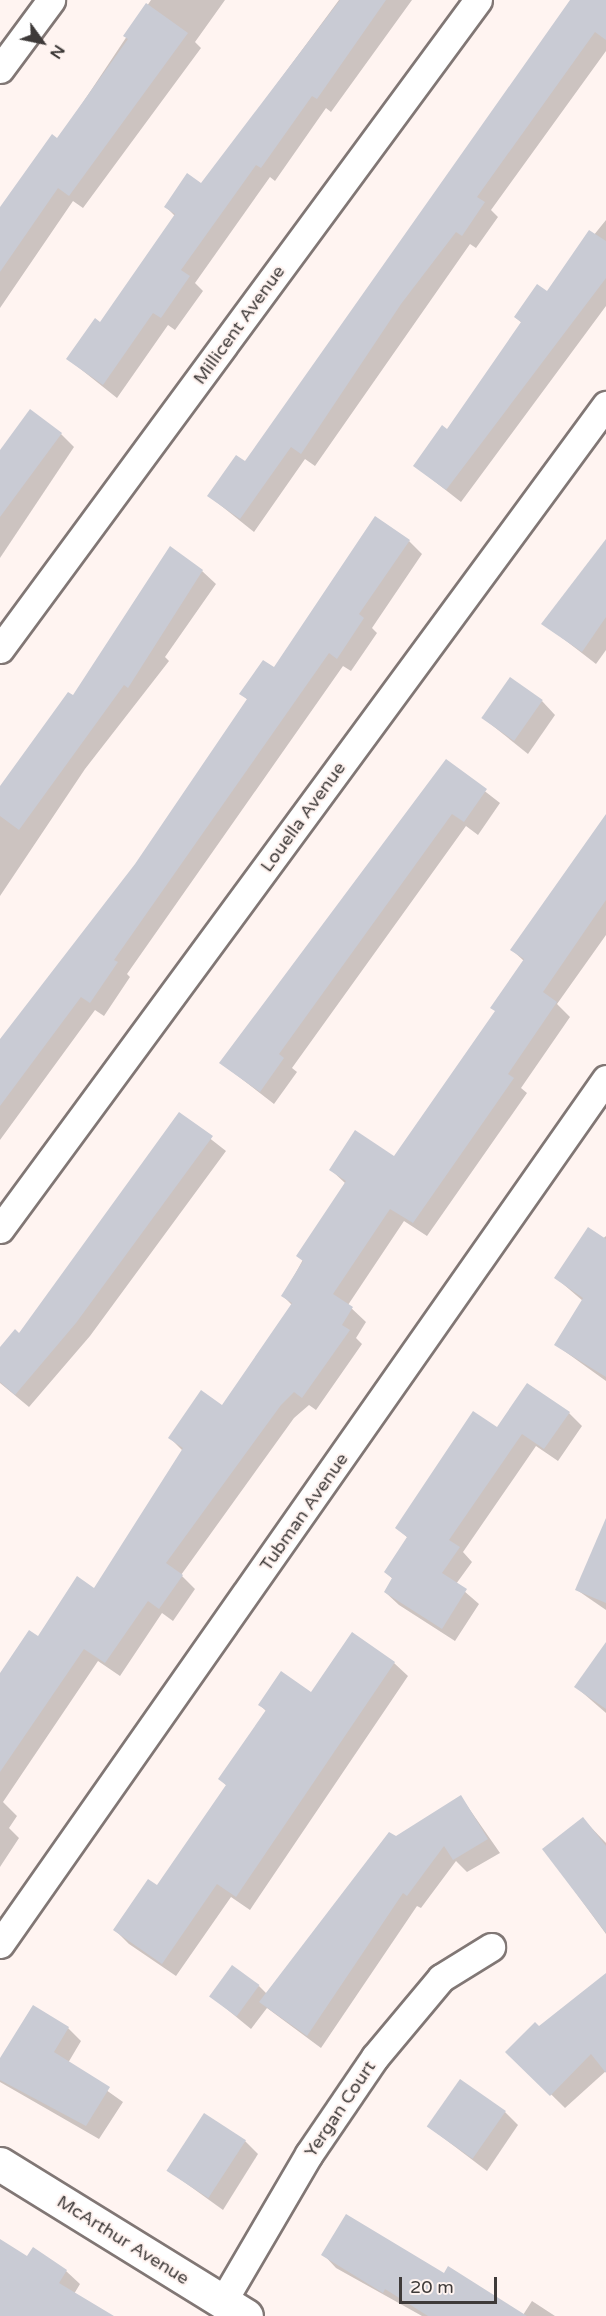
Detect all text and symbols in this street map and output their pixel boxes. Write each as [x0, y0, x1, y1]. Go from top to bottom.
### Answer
north arrow [12, 12, 72, 72]
text: N [45, 41, 69, 63]
street label: Millicent Avenue [189, 261, 289, 389]
street label: Louella Avenue [256, 758, 350, 876]
street label: Tubman Avenue [255, 1449, 353, 1575]
street label: Yergan Court [300, 2057, 380, 2161]
street label: McArthur Avenue [53, 2191, 193, 2289]
scale bar [402, 2265, 500, 2303]
text: 20 m [410, 2276, 454, 2298]

